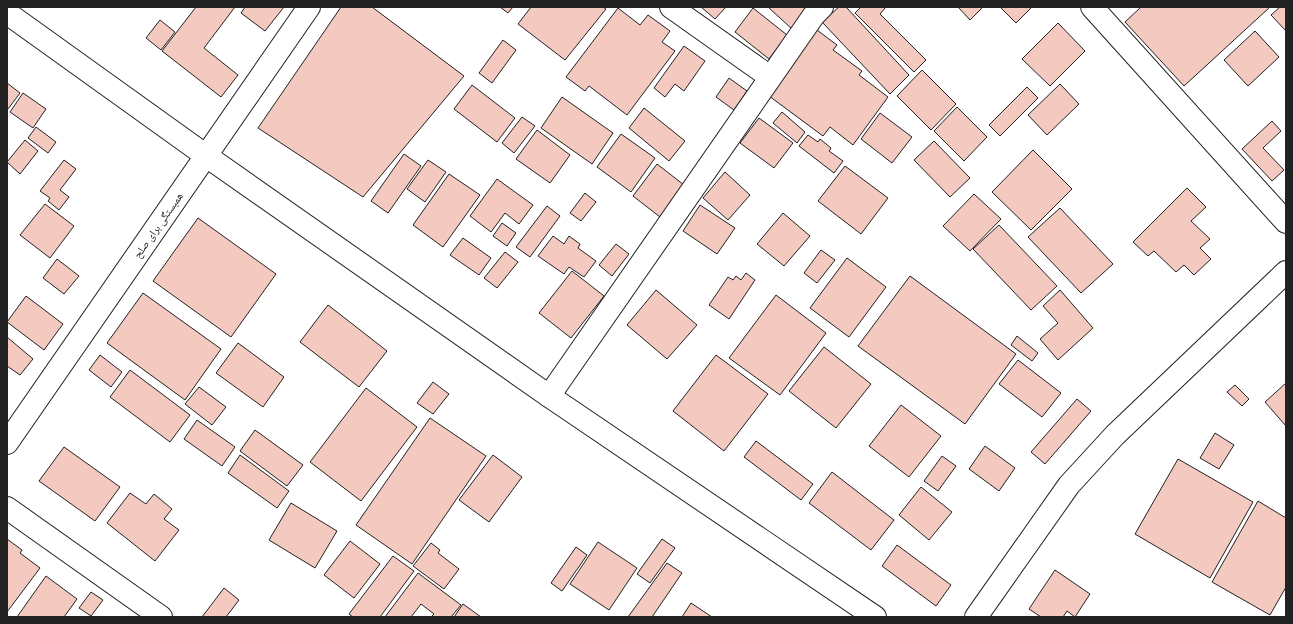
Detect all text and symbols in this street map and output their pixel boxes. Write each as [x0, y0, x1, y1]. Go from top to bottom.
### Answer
street label: همبستگی برای صلح [130, 189, 186, 261]

